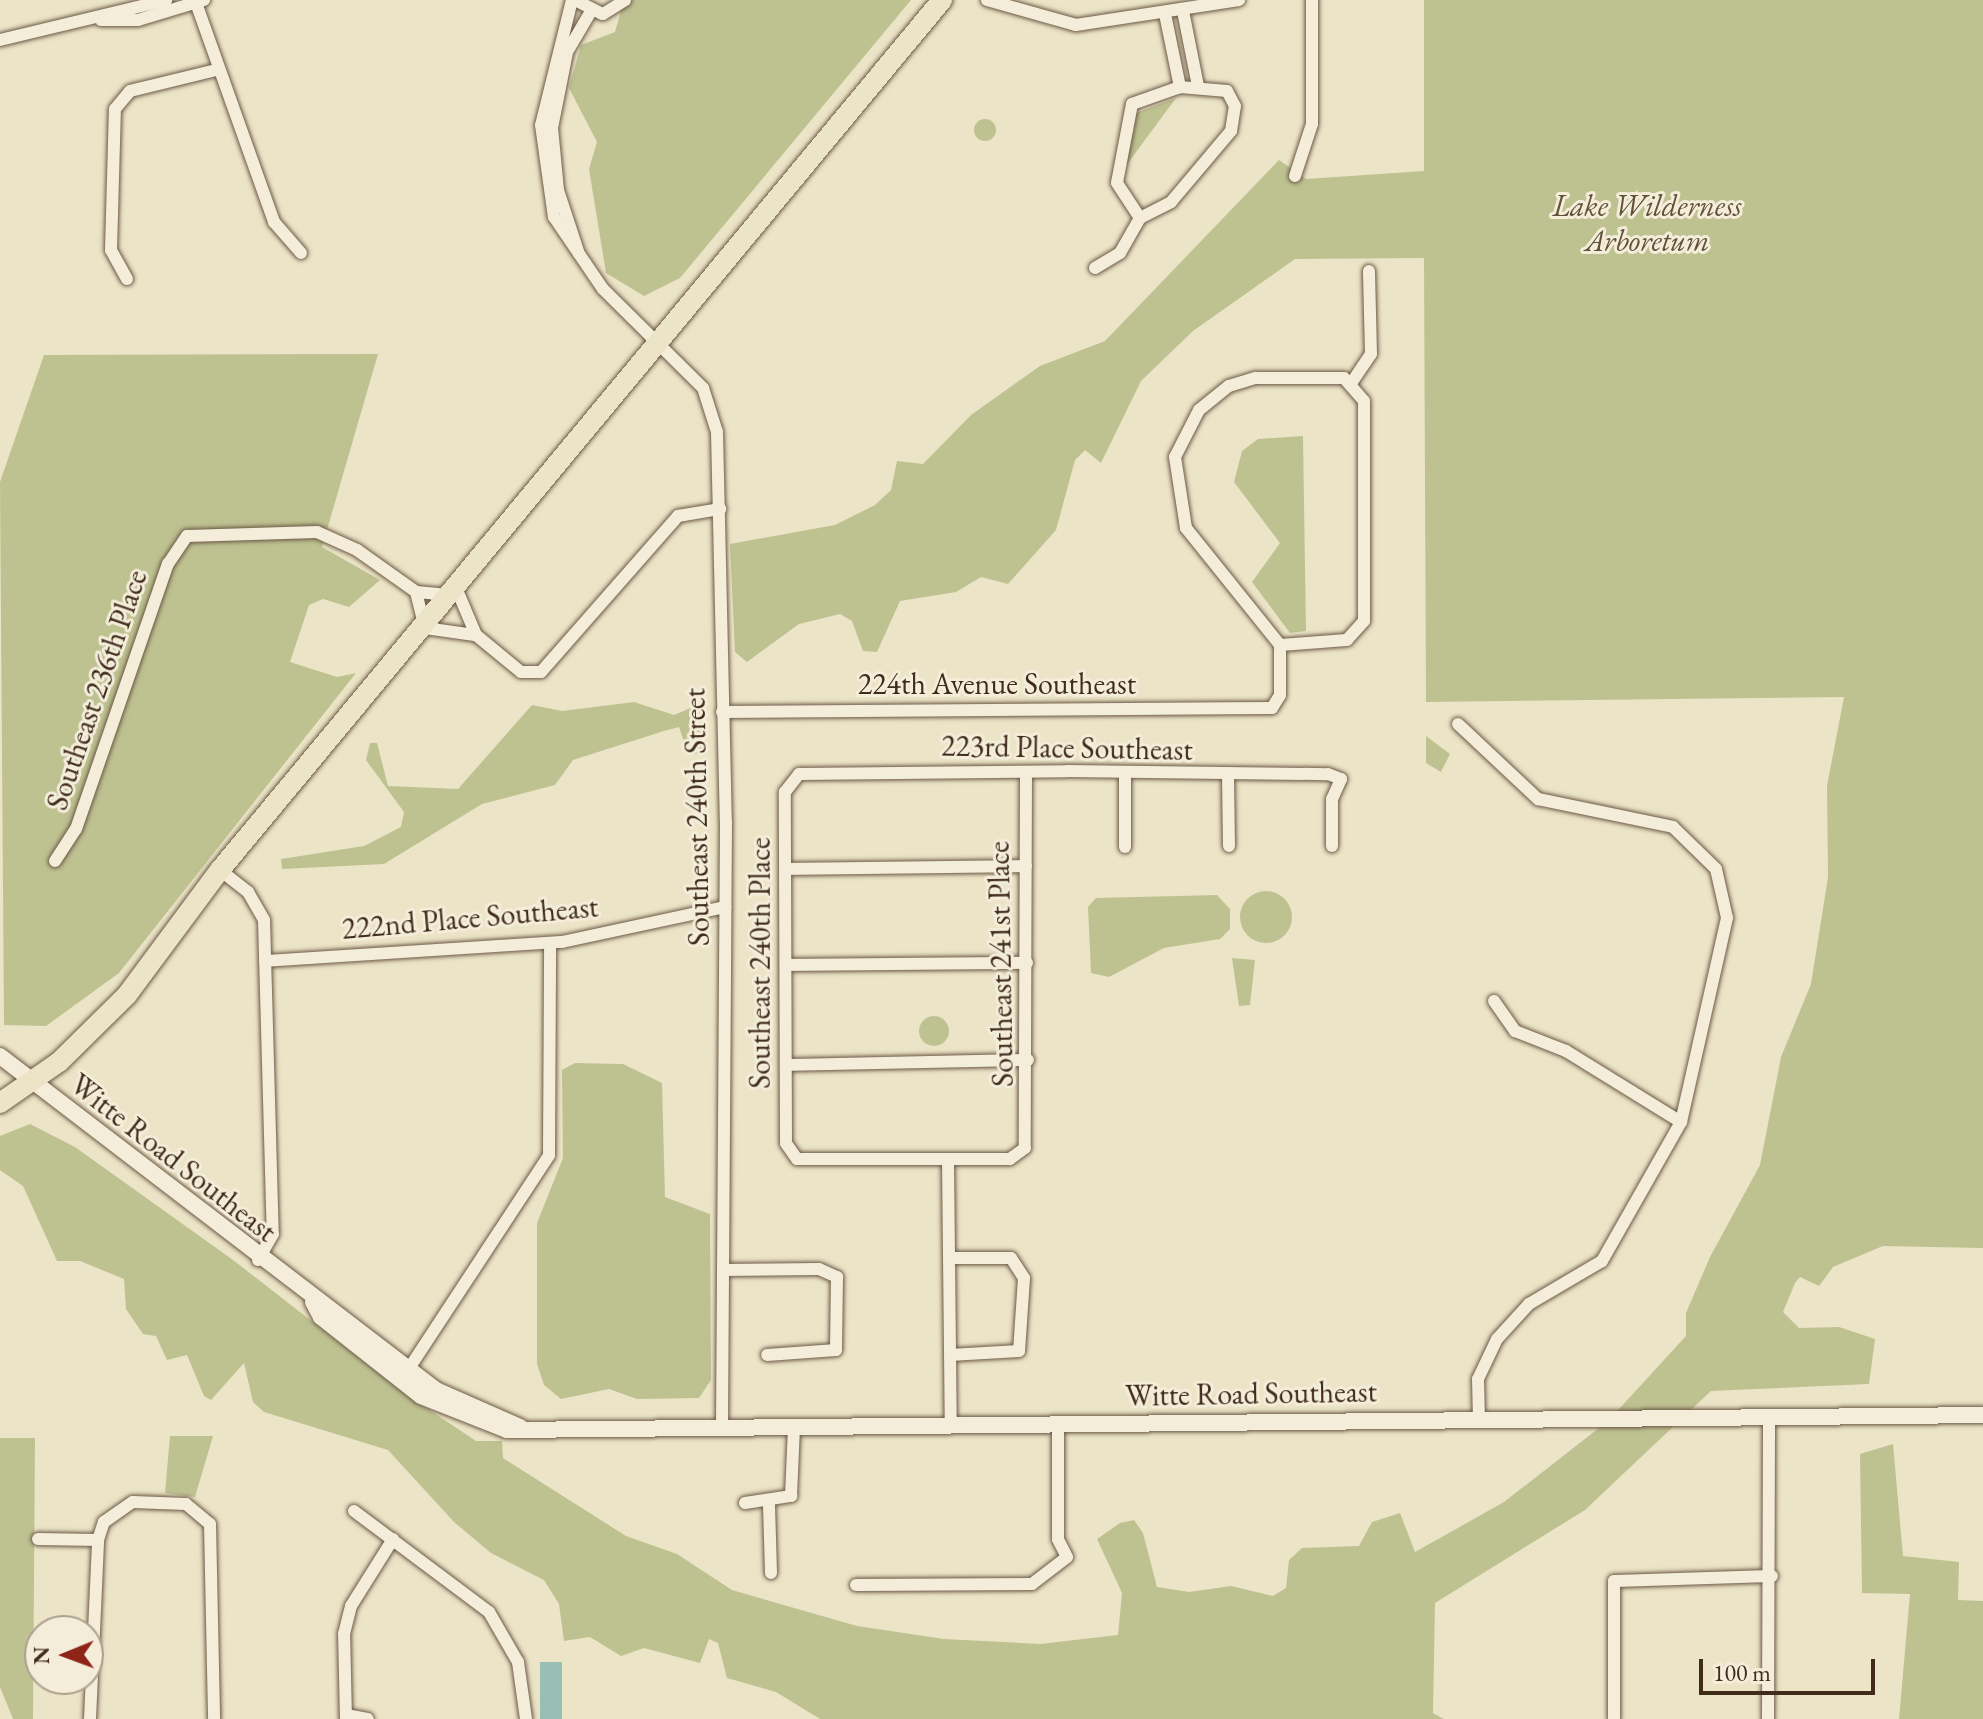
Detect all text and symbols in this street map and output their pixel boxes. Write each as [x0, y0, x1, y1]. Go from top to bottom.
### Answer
park label: Lake Wilderness Arboretum [1552, 188, 1742, 258]
street label: Southeast 236th Place [39, 565, 155, 815]
street label: 224th Avenue Southeast [858, 666, 1136, 702]
street label: Southeast 240th Street [677, 688, 717, 946]
street label: 223rd Place Southeast [941, 728, 1193, 768]
street label: Southeast 240th Place [742, 837, 778, 1089]
street label: Southeast 241st Place [981, 841, 1021, 1087]
street label: 222nd Place Southeast [340, 889, 600, 947]
street label: Witte Road Southeast [63, 1066, 283, 1250]
street label: Witte Road Southeast [1125, 1374, 1377, 1414]
north arrow [24, 1615, 104, 1695]
scale bar [1703, 1643, 1879, 1693]
text: N [27, 1646, 56, 1665]
text: 100 m [1713, 1657, 1771, 1688]

